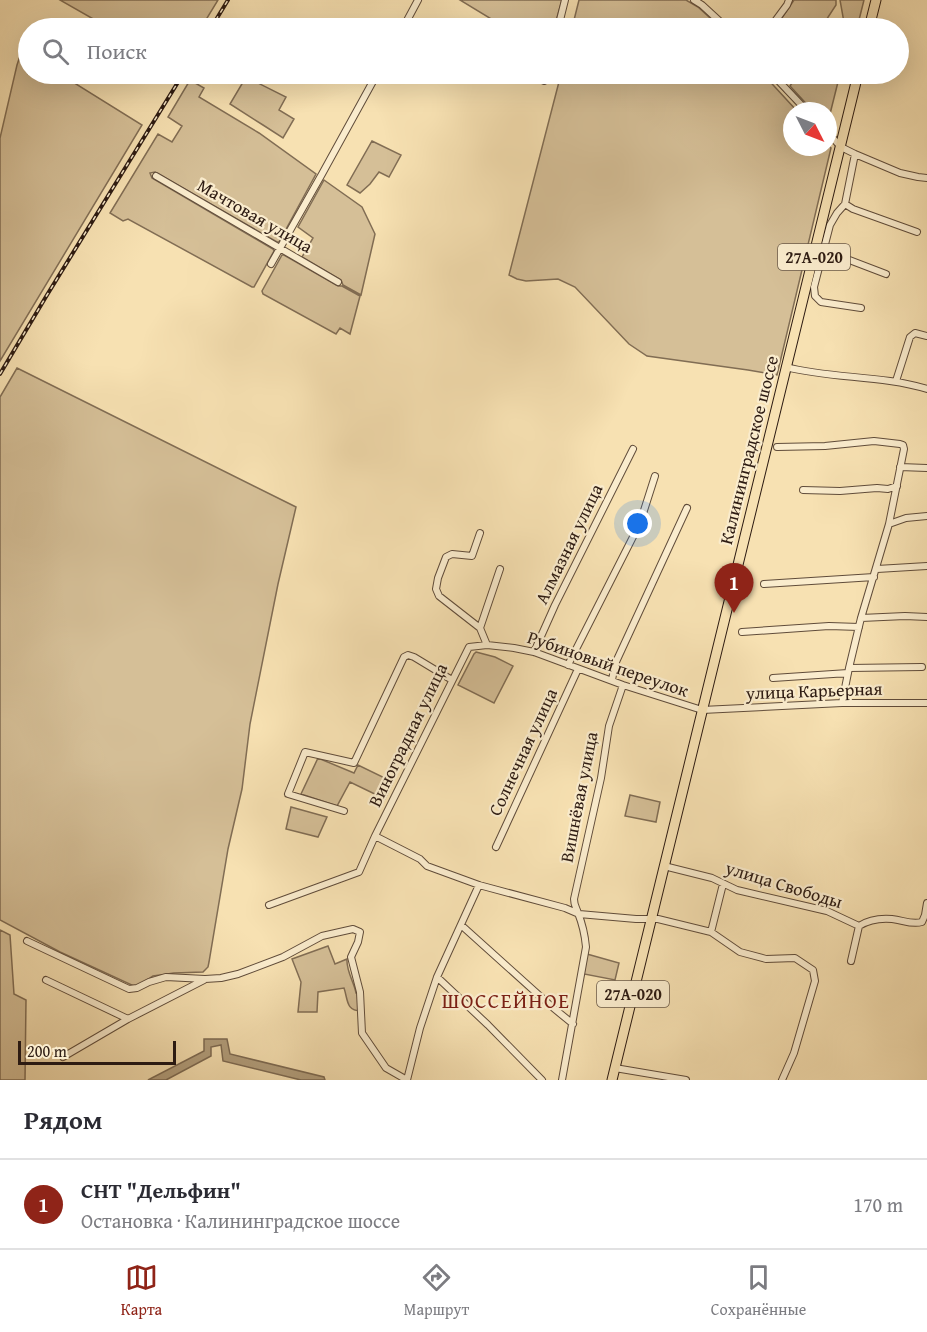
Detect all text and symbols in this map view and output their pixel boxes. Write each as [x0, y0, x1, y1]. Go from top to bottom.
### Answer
search box [18, 18, 909, 84]
icon: search [39, 35, 72, 68]
text: Поиск [87, 35, 147, 67]
north arrow [783, 102, 837, 156]
street label: Мачтовая улица [193, 172, 318, 260]
road number: 27А-020 [778, 244, 850, 270]
street label: Калининградское шоссе [712, 353, 785, 547]
street label: Алмазная улица [528, 479, 610, 608]
your location [623, 509, 652, 538]
pin: 1 [714, 564, 754, 613]
street label: Рубиновый переулок [524, 623, 693, 704]
street label: Виноградная улица [361, 658, 454, 811]
street label: улица Карьерная [744, 675, 883, 706]
street label: Солнечная улица [481, 683, 564, 820]
street label: Вишнёвая улица [553, 729, 604, 864]
street label: улица Свободы [721, 854, 846, 915]
road number: 27А-020 [597, 981, 669, 1007]
district label: ШОССЕЙНОЕ [442, 985, 570, 1016]
scale bar [18, 1038, 176, 1066]
text: 200 m [27, 1039, 67, 1063]
text: Рядом [24, 1100, 102, 1139]
text: СНТ "Дельфин" [81, 1174, 241, 1206]
text: 1 [38, 1190, 49, 1219]
text: 170 m [853, 1190, 903, 1219]
text: Остановка · Калининградское шоссе [81, 1206, 400, 1235]
tab: Карта [121, 1261, 162, 1321]
tab: Маршрут [404, 1261, 469, 1321]
tab: Сохранённые [711, 1261, 806, 1321]

